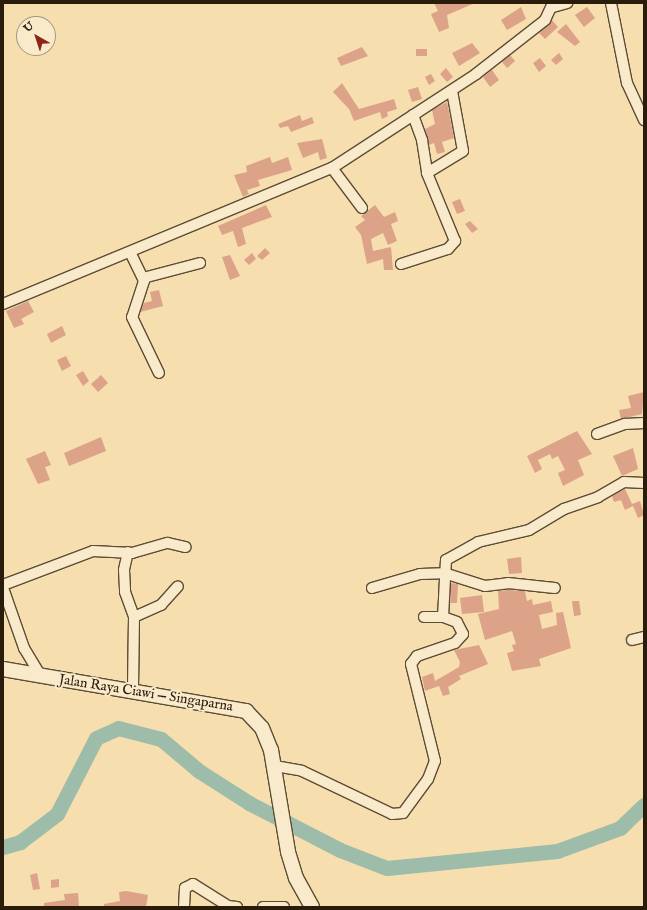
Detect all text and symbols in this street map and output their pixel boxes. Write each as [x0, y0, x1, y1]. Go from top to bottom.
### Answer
north arrow [16, 16, 56, 56]
text: U [21, 19, 37, 36]
street label: Jalan Raya Ciawi — Singaparna [58, 671, 234, 715]

